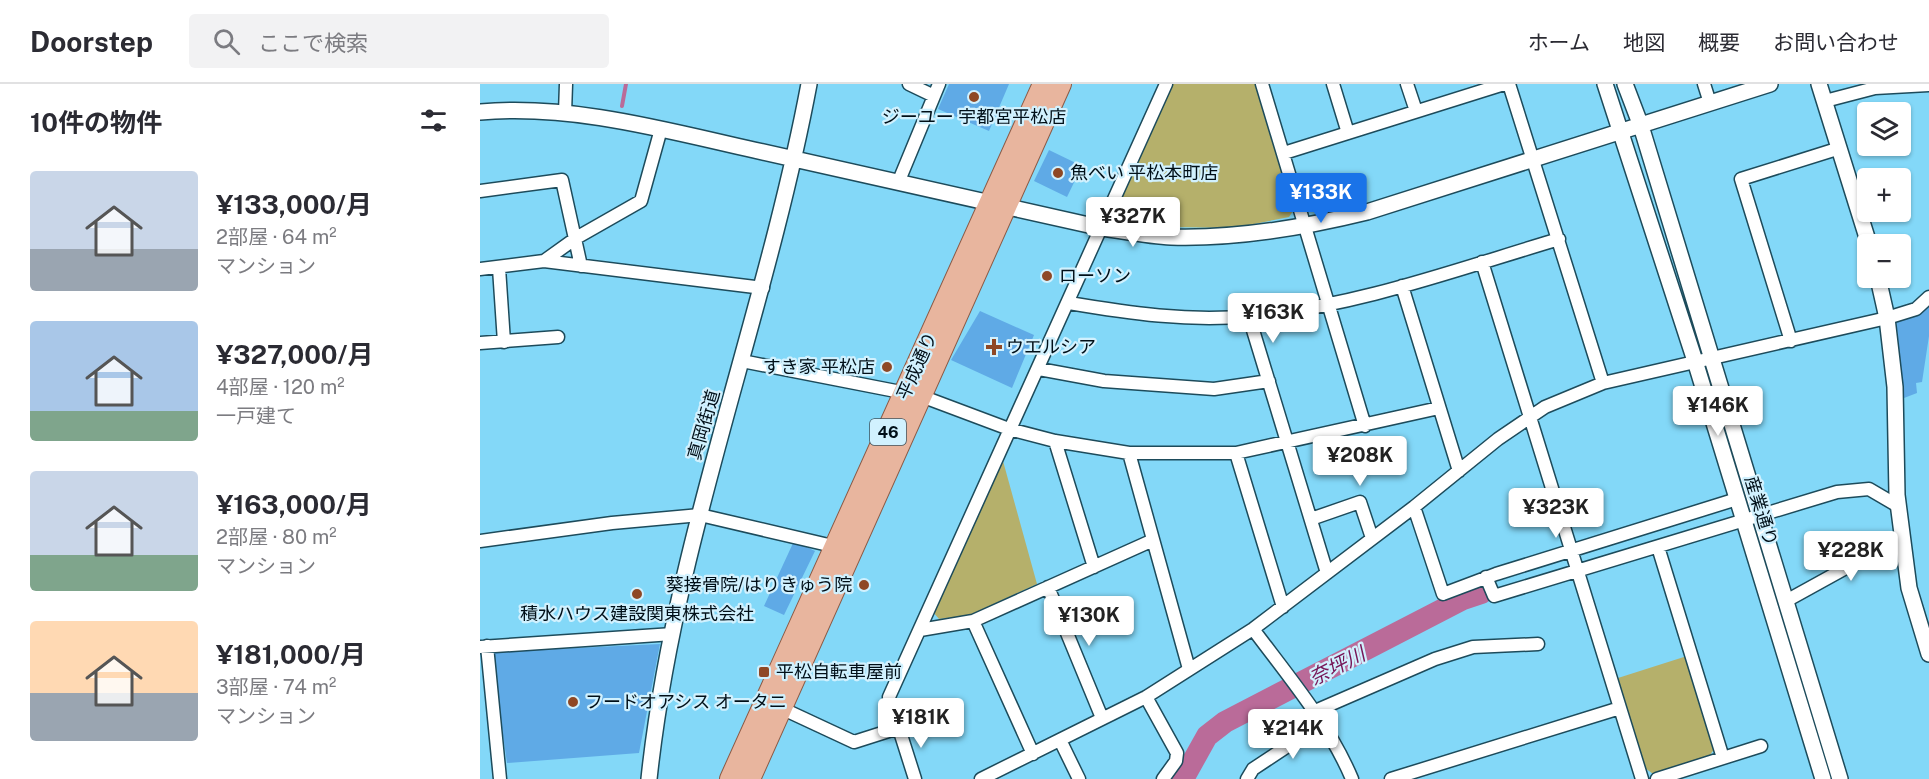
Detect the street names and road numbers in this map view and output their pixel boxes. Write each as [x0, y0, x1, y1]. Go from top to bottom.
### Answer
street label: 平成通り [892, 329, 941, 403]
street label: 真岡街道 [684, 387, 724, 462]
road number: 46 [870, 419, 906, 445]
street label: 産業通り [1741, 473, 1782, 548]

